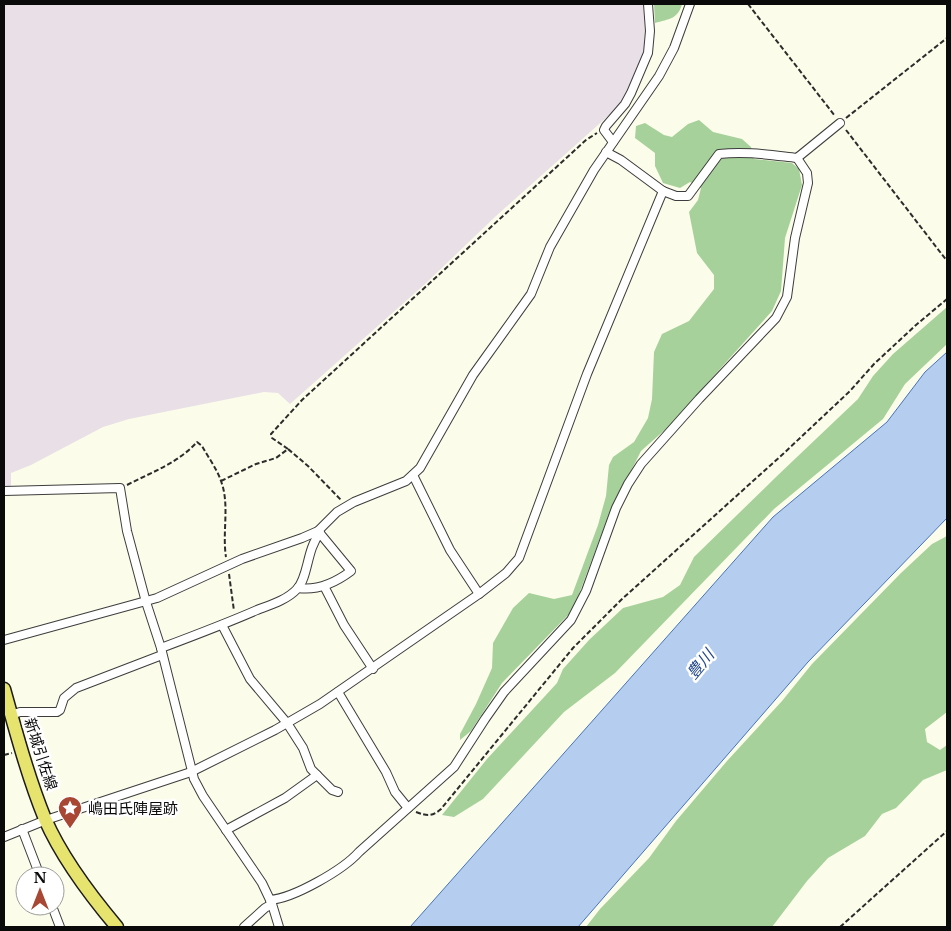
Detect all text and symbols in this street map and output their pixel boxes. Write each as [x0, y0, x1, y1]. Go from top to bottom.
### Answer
water label: 豊川 [682, 644, 719, 683]
street label: 新城引佐線 [20, 715, 62, 793]
place icon: 嶋田氏陣屋跡 [57, 795, 83, 829]
place label: 嶋田氏陣屋跡 [88, 799, 178, 818]
north arrow [15, 866, 65, 916]
text: N [33, 869, 47, 887]

